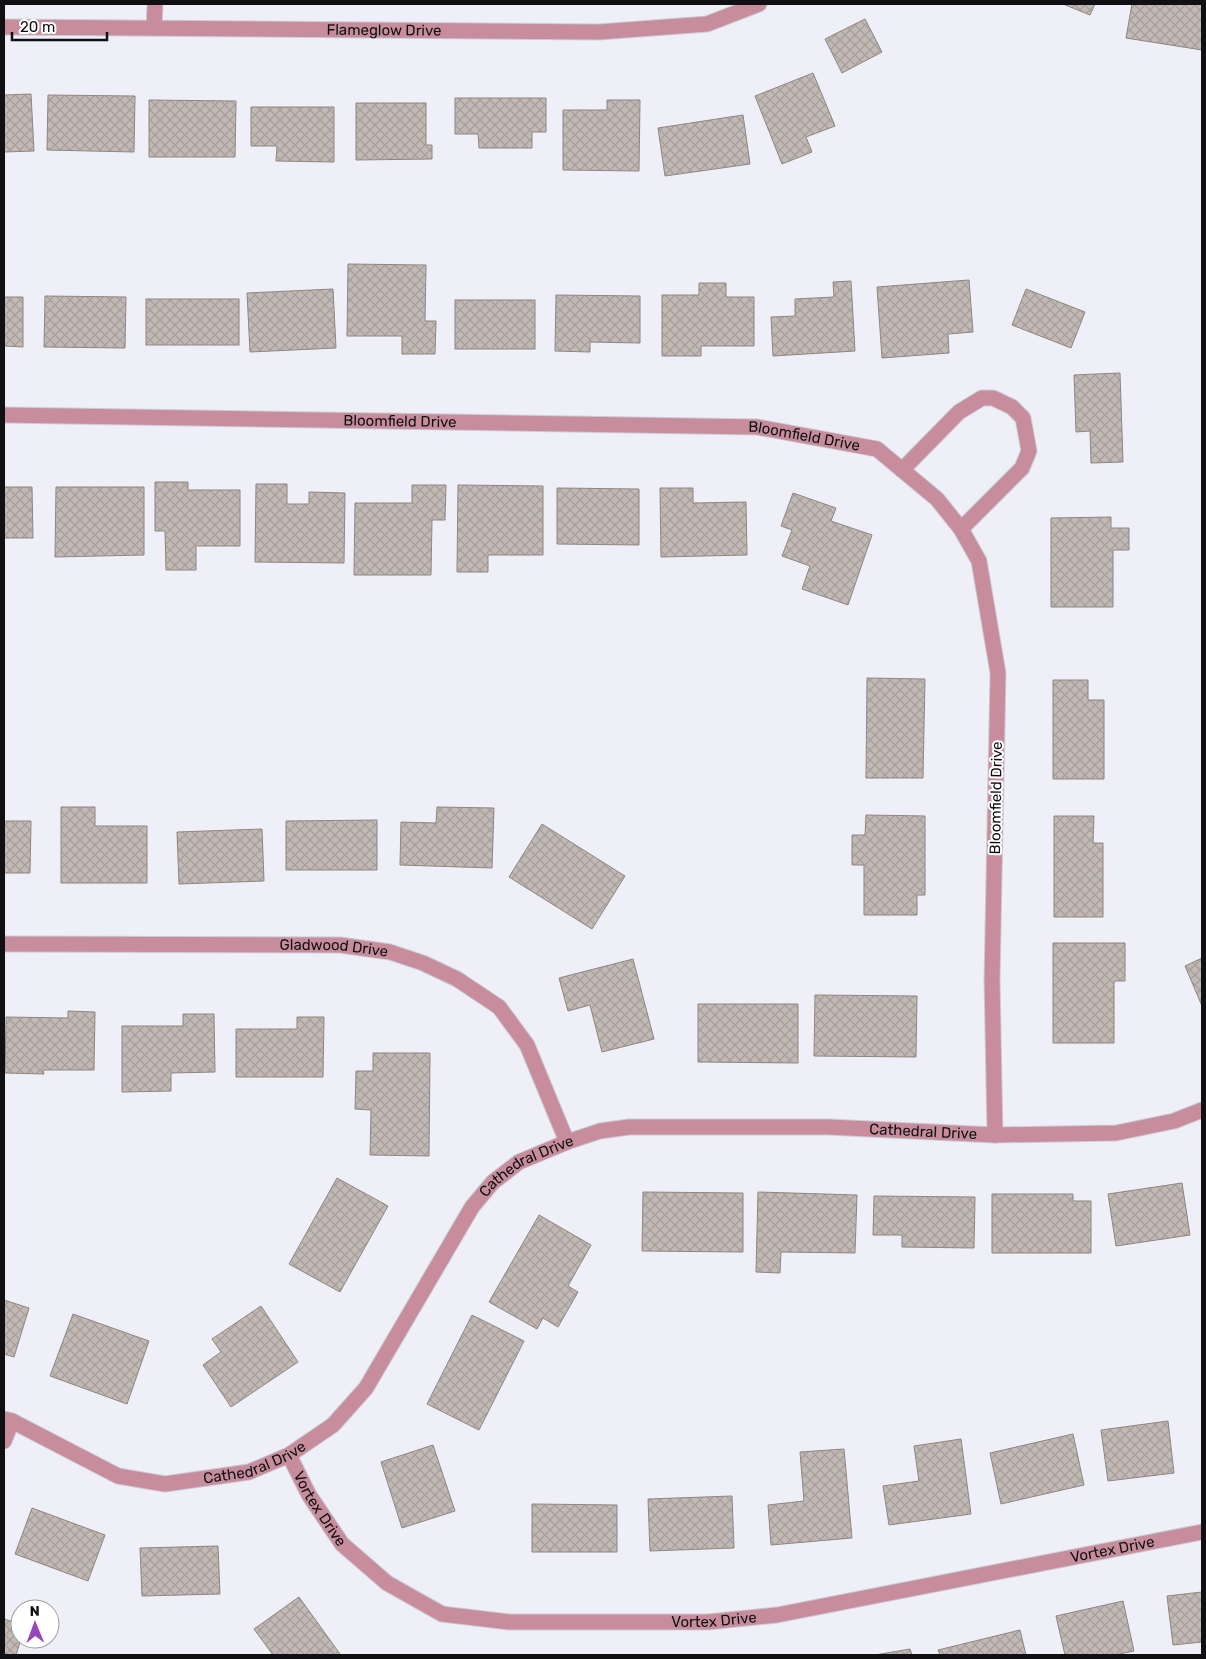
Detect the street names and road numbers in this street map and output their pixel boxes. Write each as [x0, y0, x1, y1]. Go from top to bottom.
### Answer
street label: Flameglow Drive [326, 21, 442, 40]
street label: Bloomfield Drive [343, 411, 457, 431]
street label: Bloomfield Drive [748, 418, 861, 455]
street label: Bloomfield Drive [986, 741, 1006, 855]
street label: Gladwood Drive [280, 936, 389, 961]
street label: Cathedral Drive [869, 1120, 977, 1143]
street label: Cathedral Drive [475, 1131, 576, 1201]
street label: Cathedral Drive [202, 1437, 309, 1487]
street label: Vortex Drive [290, 1468, 350, 1550]
street label: Vortex Drive [1069, 1532, 1156, 1567]
street label: Vortex Drive [671, 1608, 757, 1631]

